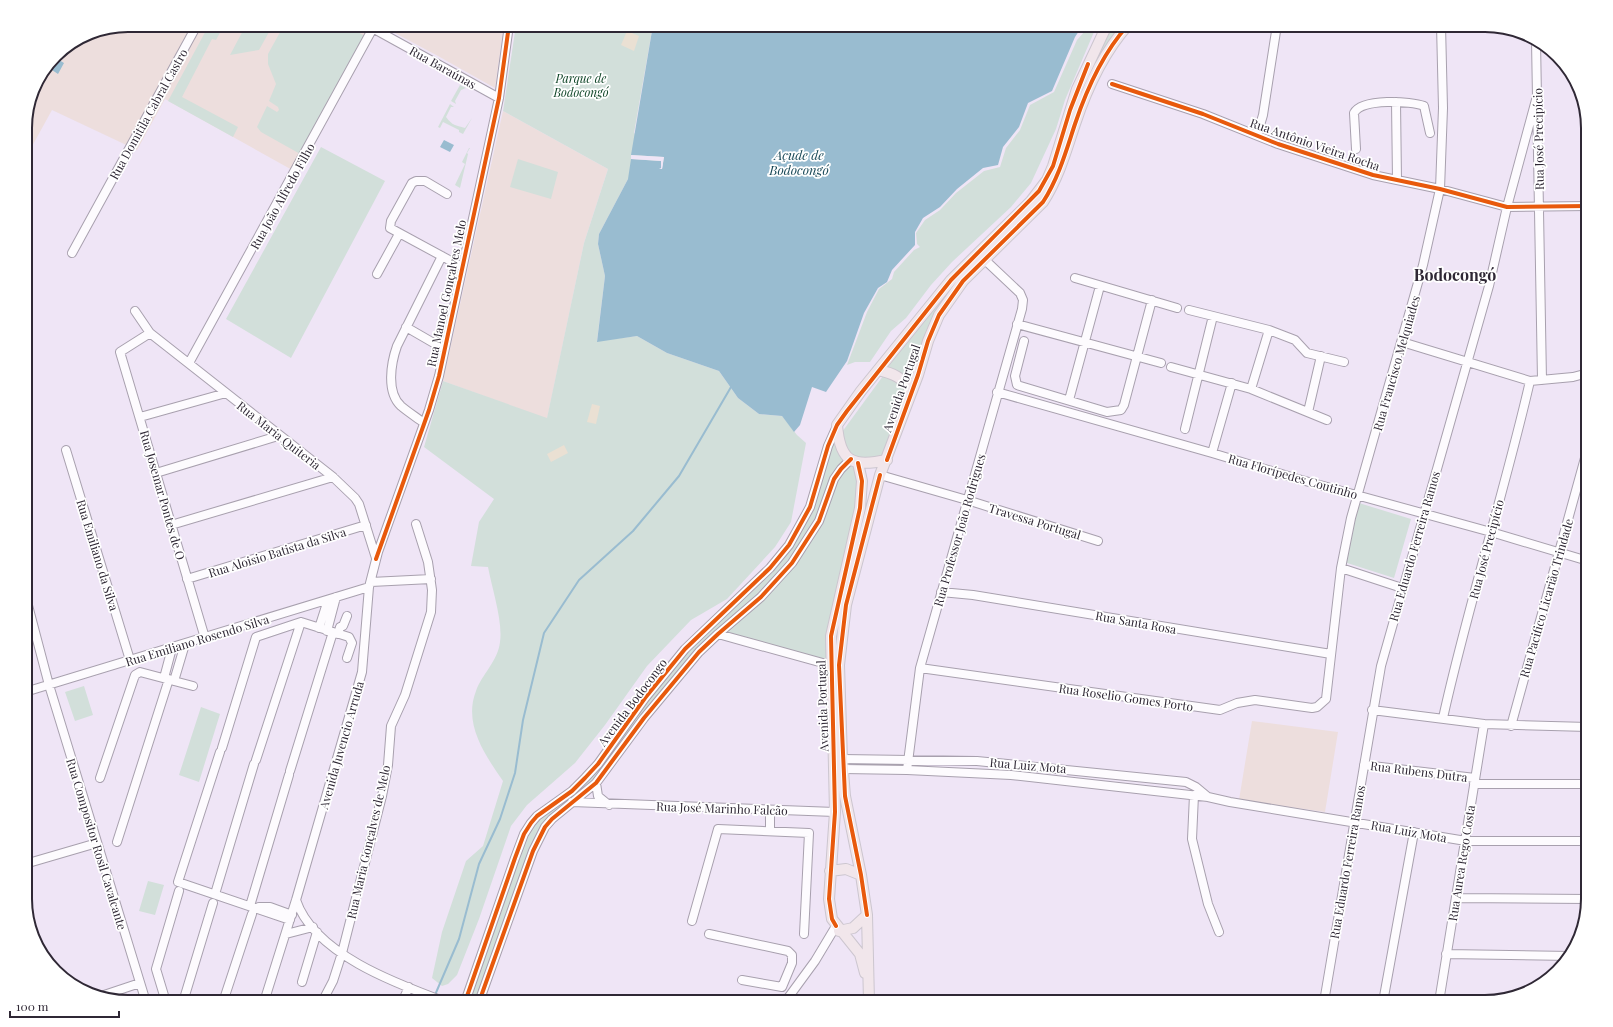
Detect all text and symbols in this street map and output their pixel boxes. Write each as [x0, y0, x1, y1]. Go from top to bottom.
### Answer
street label: Rua Baraúnas [407, 42, 479, 92]
street label: Rua Domitila Cabral Castro [105, 45, 191, 182]
park label: Parque de Bodocongó [552, 70, 610, 100]
street label: Rua José Precipício [1529, 87, 1547, 190]
street label: Rua Antônio Vieira Rocha [1248, 114, 1382, 174]
street label: Rua João Alfredo Filho [246, 140, 318, 252]
water label: Açude de Bodocongó [768, 146, 829, 178]
street label: Rua Manoel Gonçalves Melo [423, 218, 470, 368]
district label: Bodocongó [1414, 264, 1496, 285]
street label: Rua Francisco Melquiades [1369, 293, 1423, 433]
street label: Avenida Portugal [878, 342, 924, 435]
street label: Rua Maria Quiteria [234, 397, 324, 473]
street label: Rua Josemar Pontes de O [137, 428, 189, 562]
street label: Rua Florípedes Coutinho [1226, 450, 1360, 502]
street label: Rua Professor João Rodrigues [930, 452, 988, 608]
street label: Rua Eduardo Ferreira Ramos [1385, 469, 1443, 623]
street label: Rua Emiliano da Silva [73, 497, 123, 613]
street label: Rua José Precipício [1465, 497, 1507, 600]
street label: Travessa Portugal [987, 499, 1084, 543]
street label: Rua Pacifico Licarião Trindade [1516, 517, 1576, 679]
street label: Rua Aloisio Batista da Silva [206, 523, 348, 581]
street label: Rua Santa Rosa [1094, 607, 1178, 637]
street label: Rua Emiliano Rosendo Silva [123, 611, 271, 669]
street label: Avenida Bodocongo [593, 655, 670, 750]
street label: Avenida Portugal [812, 659, 832, 753]
street label: Avenida Juvencio Arruda [315, 679, 367, 812]
street label: Rua Roselio Gomes Porto [1058, 680, 1195, 714]
street label: Rua Luiz Mota [989, 754, 1067, 776]
street label: Rua Compositor Rosil Cavalcante [63, 756, 131, 932]
street label: Rua Rubens Dutra [1369, 757, 1469, 785]
street label: Rua Maria Gonçalves de Melo [342, 763, 394, 921]
street label: Rua Eduardo Ferreira Ramos [1326, 784, 1368, 940]
street label: Rua José Marinho Falcão [656, 798, 788, 818]
street label: Rua Aurea Rego Costa [1444, 804, 1478, 922]
street label: Rua Luiz Mota [1370, 816, 1448, 846]
scale bar [10, 993, 119, 1019]
text: 100 m [16, 998, 49, 1014]

